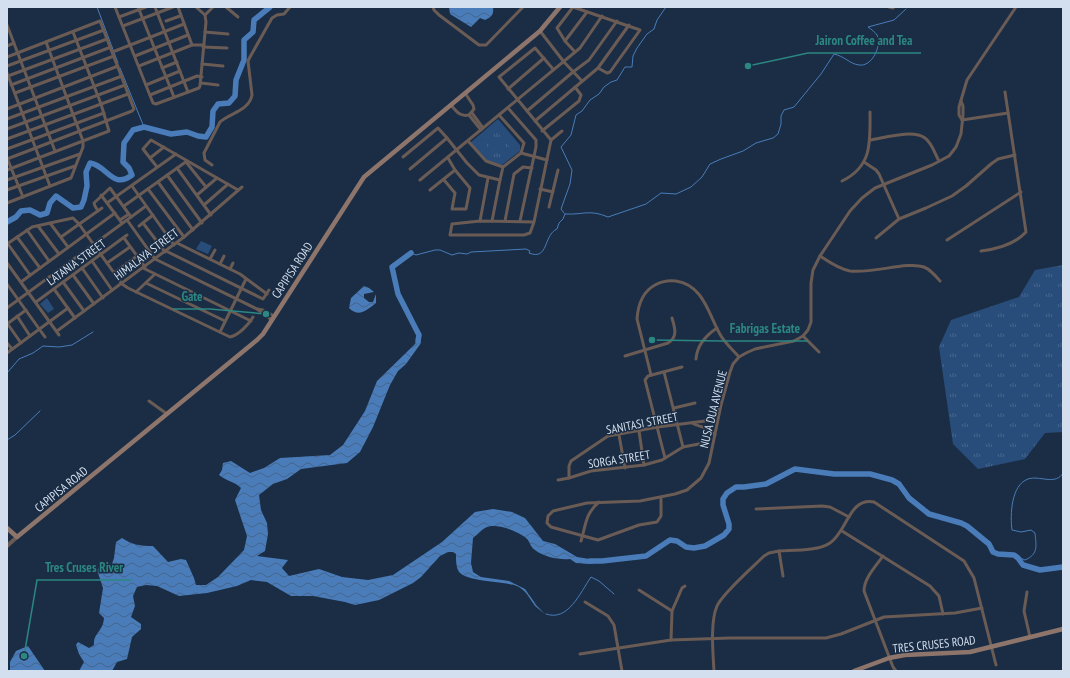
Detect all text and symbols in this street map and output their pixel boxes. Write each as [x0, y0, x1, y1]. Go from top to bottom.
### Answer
callout: Jairon Coffee and Tea [808, 28, 921, 53]
text: Jairon Coffee and Tea [815, 32, 912, 49]
street label: HIMALAYA STREET [111, 224, 182, 283]
street label: LATANIA STREET [43, 235, 109, 288]
street label: CAPIPISA ROAD [268, 239, 316, 301]
callout: Gate [173, 284, 210, 309]
text: Gate [181, 288, 203, 305]
callout: Fabrigas Estate [722, 316, 808, 341]
text: Fabrigas Estate [730, 320, 801, 337]
street label: NUSA DUA AVENUE [696, 369, 730, 449]
street label: SANITASI STREET [605, 409, 680, 437]
street label: SORGA STREET [587, 447, 652, 471]
street label: CAPIPISA ROAD [31, 463, 91, 515]
callout: Tres Cruses River [37, 555, 132, 580]
text: Tres Cruses River [45, 559, 123, 576]
street label: TRES CRUSES ROAD [892, 632, 976, 656]

